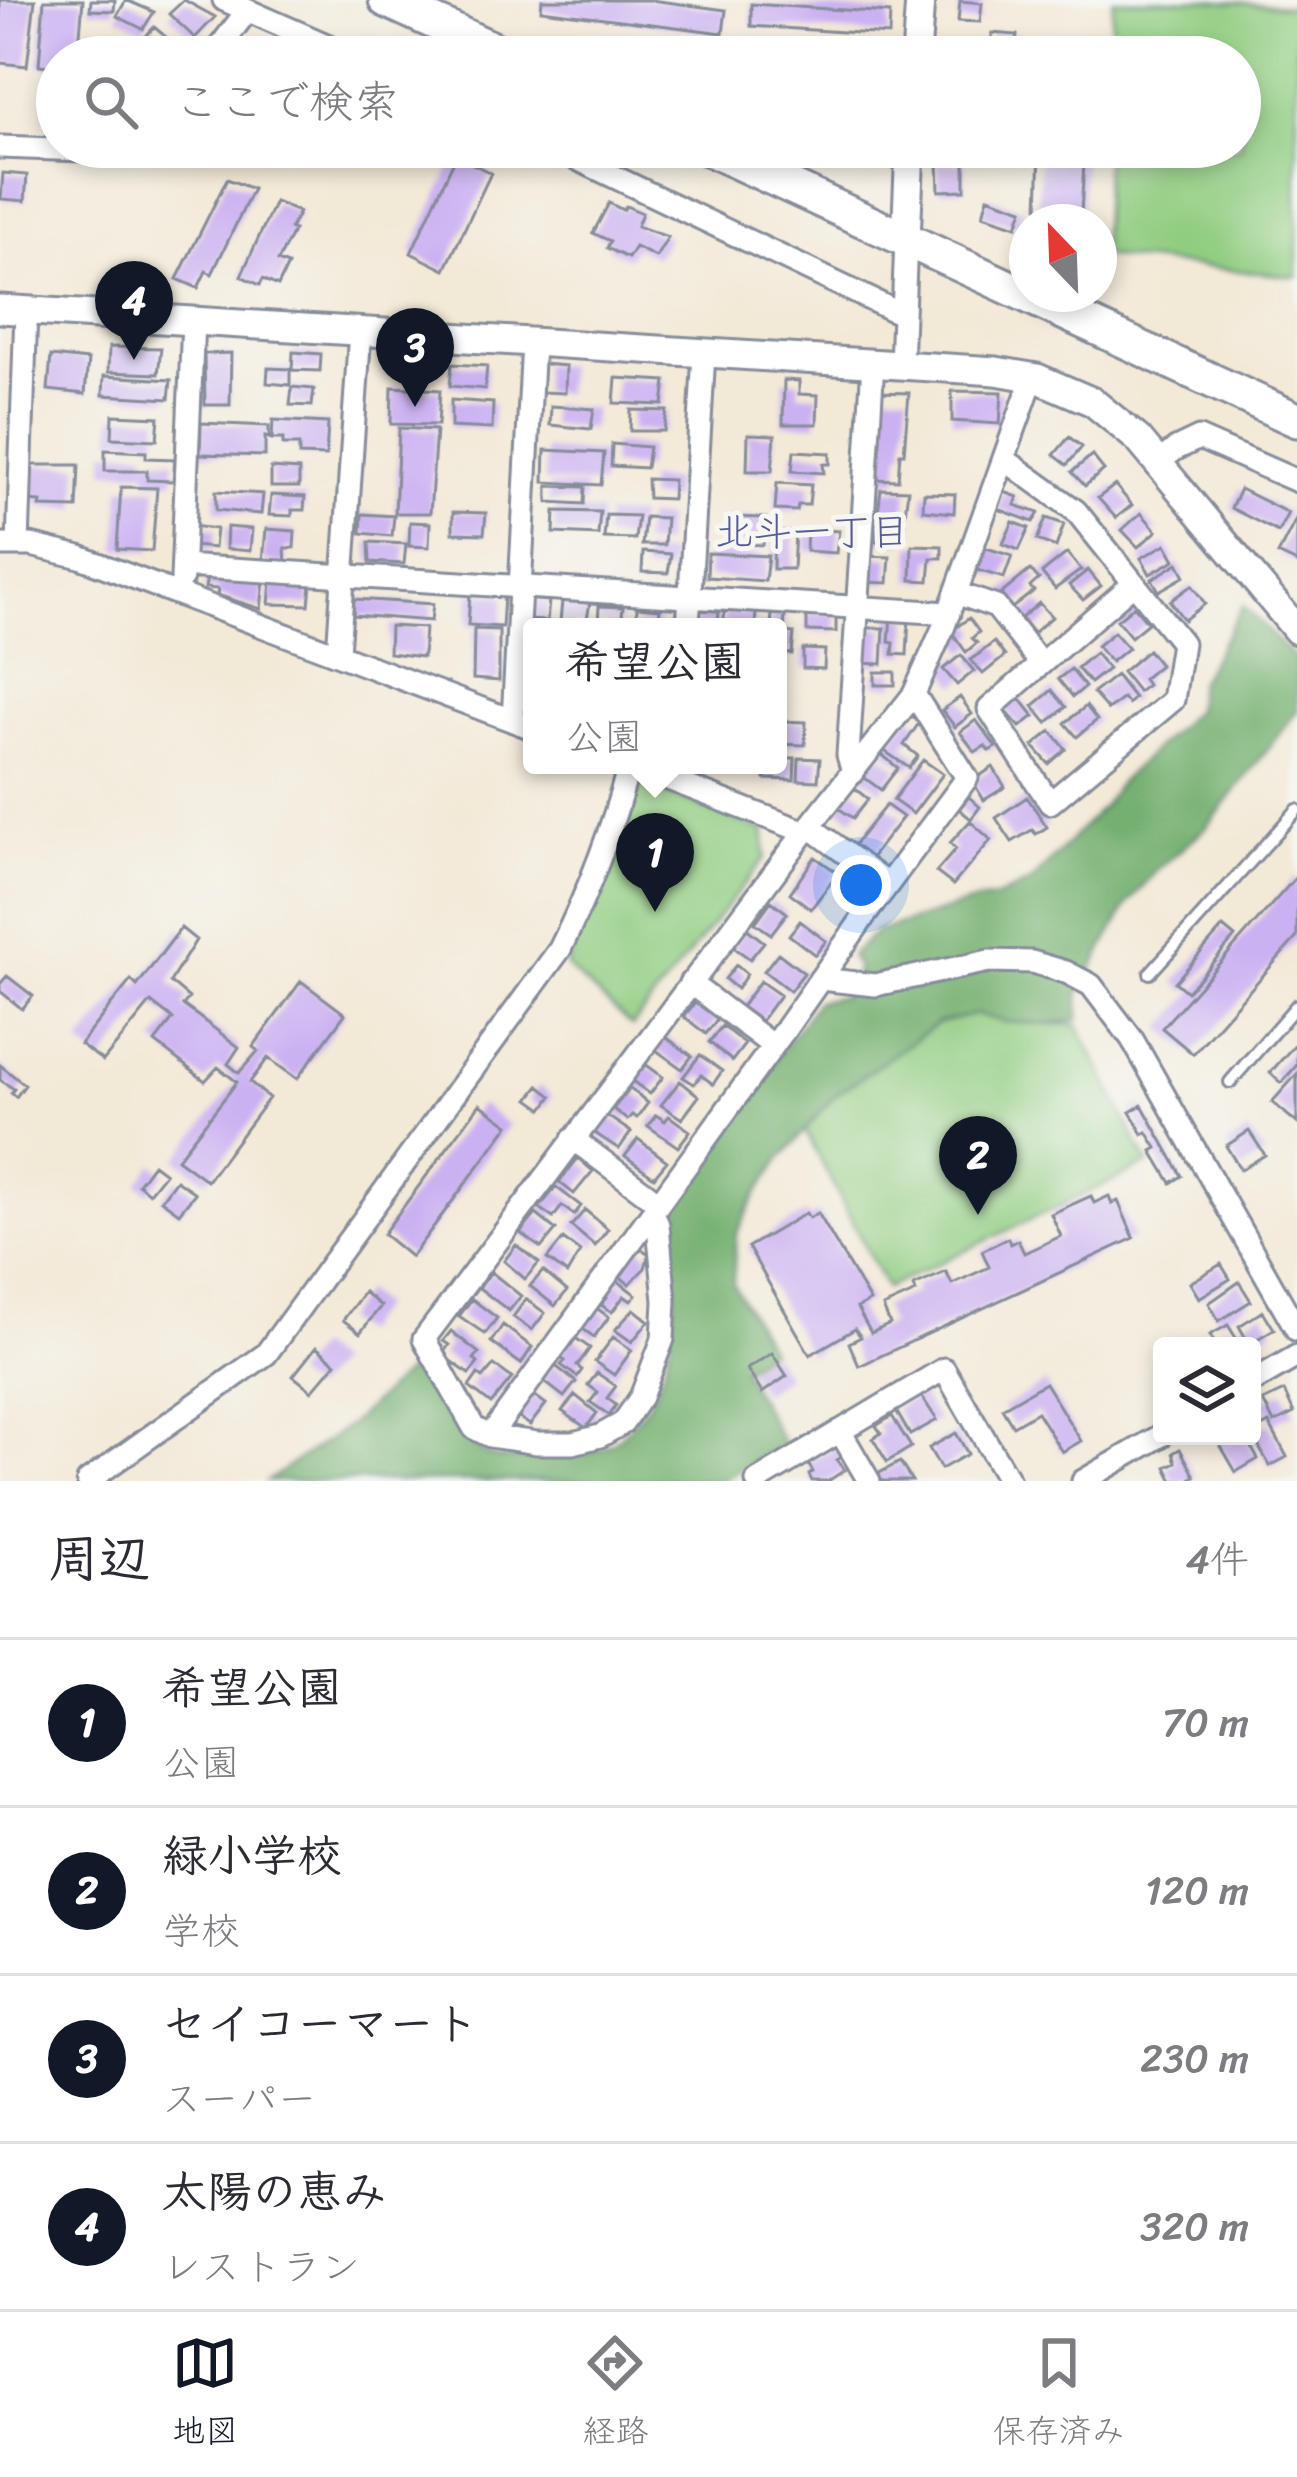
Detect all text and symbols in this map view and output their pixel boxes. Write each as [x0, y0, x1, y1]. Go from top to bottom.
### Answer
search box [36, 36, 1261, 168]
text: ここで検索 [174, 62, 399, 142]
icon: search [78, 69, 144, 135]
north arrow [1009, 204, 1117, 312]
pin: 4 [95, 261, 173, 360]
pin: 3 [376, 308, 454, 407]
district label: 北斗一丁目 [714, 497, 910, 566]
popup [523, 618, 787, 774]
text: 希望公園 [565, 622, 745, 702]
text: 公園 [565, 702, 643, 771]
pin: 1 [616, 813, 694, 912]
your location [831, 855, 891, 915]
pin: 2 [939, 1116, 1017, 1215]
map controls [1153, 1337, 1261, 1445]
button: layers [1153, 1337, 1261, 1445]
text: 周辺 [48, 1514, 150, 1604]
text: 4件 [1186, 1525, 1249, 1594]
text: 希望公園 [162, 1648, 342, 1728]
text: 1 [79, 1688, 95, 1757]
text: 70 m [1162, 1688, 1249, 1757]
text: 公園 [162, 1728, 240, 1797]
text: 緑小学校 [162, 1816, 342, 1896]
text: 2 [76, 1856, 98, 1925]
text: 120 m [1145, 1856, 1249, 1925]
text: 学校 [162, 1896, 240, 1965]
text: セイコーマート [162, 1984, 479, 2064]
text: 3 [76, 2024, 98, 2093]
text: 230 m [1140, 2024, 1249, 2093]
text: スーパー [162, 2064, 316, 2133]
text: 太陽の恵み [162, 2152, 387, 2232]
text: 4 [75, 2192, 99, 2261]
text: 320 m [1140, 2192, 1249, 2261]
text: レストラン [162, 2232, 360, 2301]
tab: 地図 [172, 2330, 238, 2460]
tab: 経路 [582, 2330, 648, 2460]
tab: 保存済み [993, 2330, 1125, 2460]

